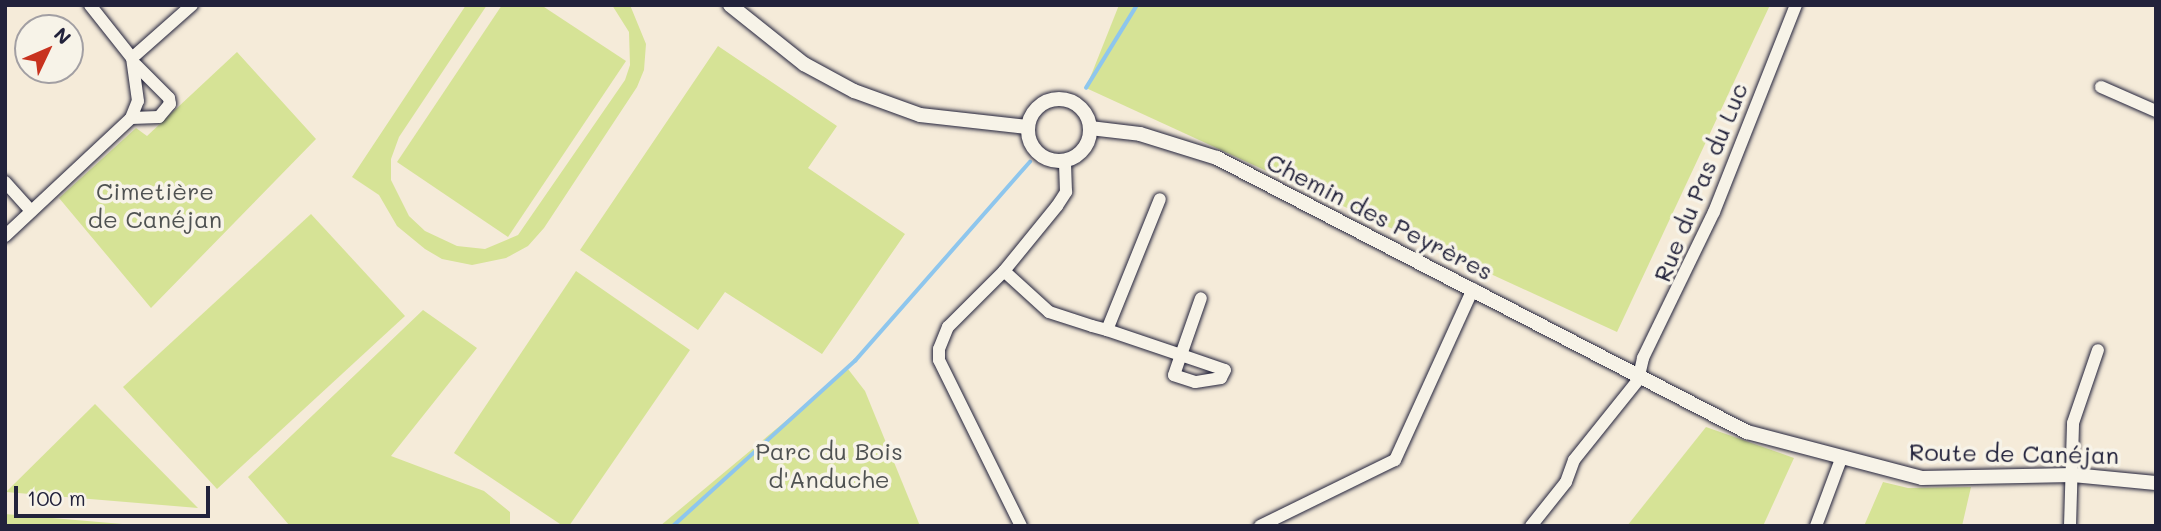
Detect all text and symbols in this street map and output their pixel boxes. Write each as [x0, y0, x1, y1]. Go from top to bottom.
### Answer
north arrow [14, 14, 84, 84]
text: N [49, 22, 77, 49]
street label: Rue du Pas du Luc [1647, 78, 1753, 286]
street label: Chemin des Peyrères [1262, 146, 1498, 286]
park label: Cimetière de Canéjan [88, 177, 222, 233]
park label: Parc du Bois d'Anduche [755, 437, 903, 493]
street label: Route de Canéjan [1909, 437, 2119, 469]
scale bar [18, 472, 214, 516]
text: 100 m [27, 484, 86, 511]

